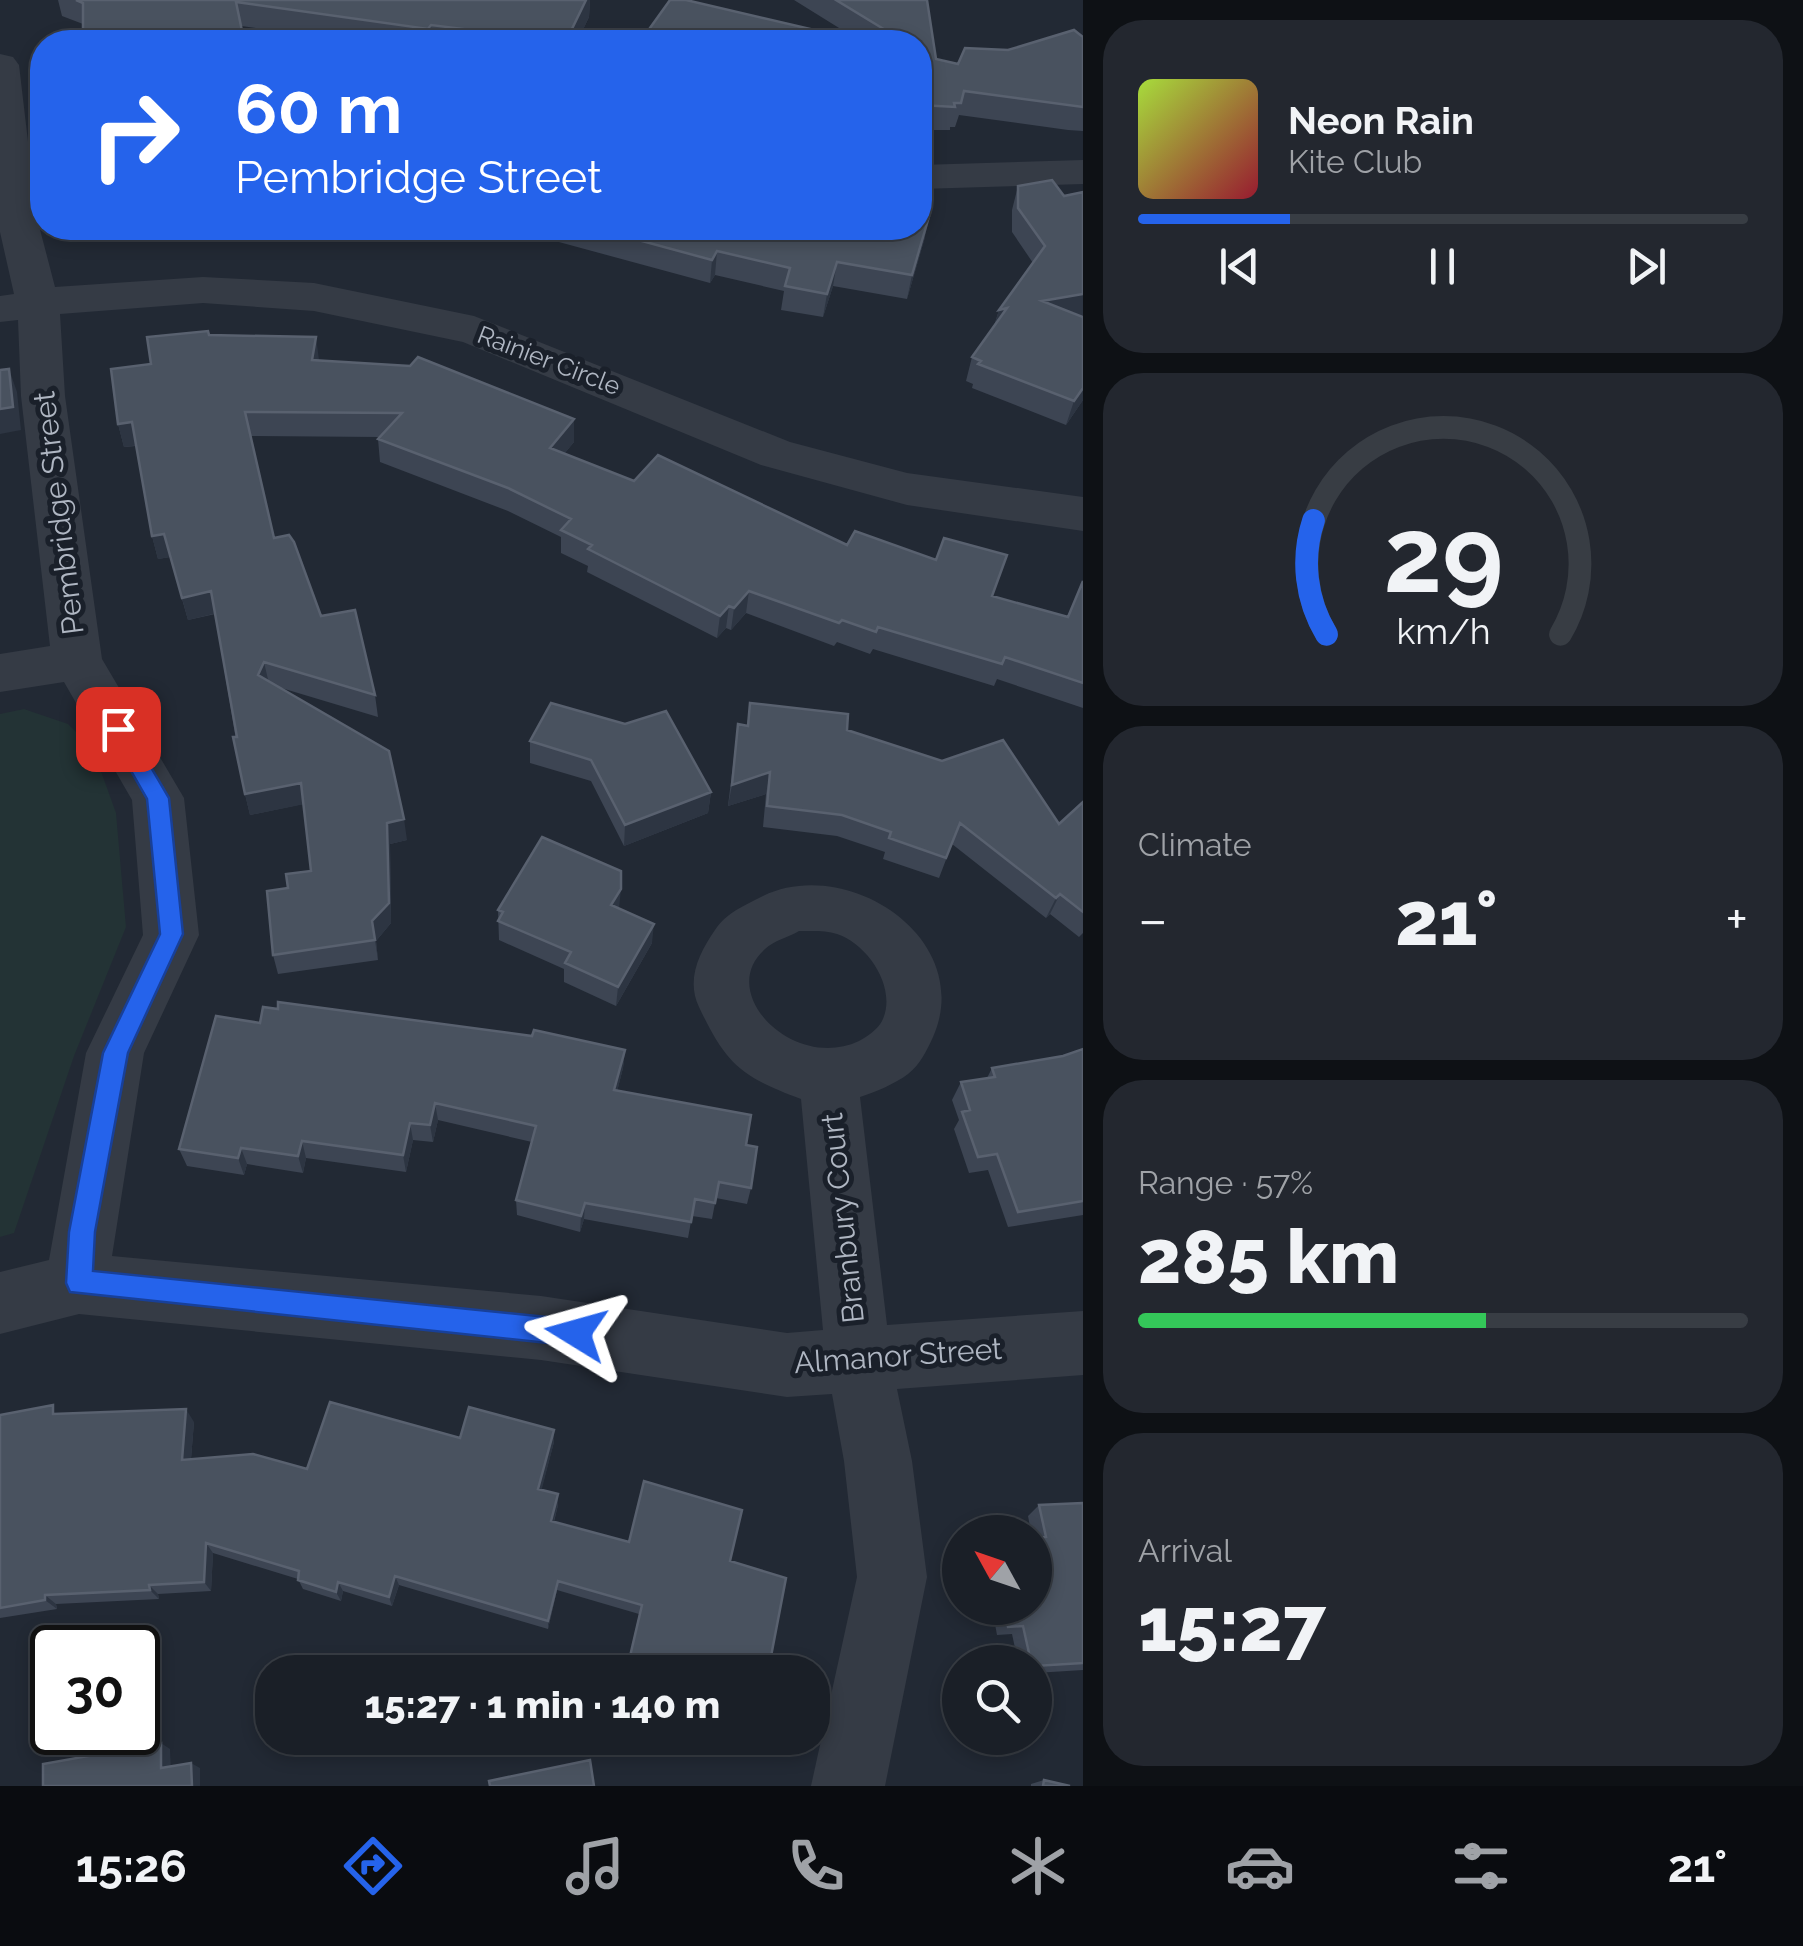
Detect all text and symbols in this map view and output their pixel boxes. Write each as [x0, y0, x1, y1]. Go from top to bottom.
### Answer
text: 60 m [235, 67, 402, 149]
icon: right [70, 70, 200, 200]
text: Neon Rain [1288, 98, 1474, 143]
text: Kite Club [1288, 143, 1422, 180]
text: Pembridge Street [235, 151, 602, 204]
icon: previous [1212, 239, 1267, 294]
icon: pause [1415, 239, 1470, 294]
icon: next [1619, 239, 1674, 294]
street label: Rainier Circle [473, 319, 625, 401]
street label: Pembridge Street [26, 389, 91, 637]
text: 29 [1383, 494, 1503, 616]
text: km/h [1396, 610, 1490, 652]
pin [76, 687, 161, 772]
icon: arrive [91, 702, 146, 757]
text: Climate [1138, 826, 1252, 863]
text: 21° [1395, 874, 1498, 963]
text: − [1138, 887, 1168, 952]
text: + [1725, 887, 1748, 952]
street label: Branbury Court [814, 1111, 871, 1325]
text: Range · 57% [1138, 1164, 1313, 1201]
text: 285 km [1138, 1212, 1399, 1301]
position arrow [524, 1281, 628, 1385]
street label: Almanor Street [793, 1331, 1003, 1380]
north arrow [942, 1515, 1052, 1625]
map controls [942, 1515, 1052, 1755]
text: Arrival [1138, 1532, 1232, 1569]
text: 15:27 [1138, 1580, 1326, 1669]
speed limit sign: 30 [30, 1625, 160, 1755]
button: search [942, 1645, 1052, 1755]
text: 15:27 · 1 min · 140 m [365, 1682, 720, 1727]
icon: directions [338, 1831, 408, 1901]
icon: music [560, 1831, 630, 1901]
icon: phone [781, 1831, 851, 1901]
icon: climate [1003, 1831, 1073, 1901]
icon: car [1225, 1831, 1295, 1901]
icon: filters [1446, 1831, 1516, 1901]
text: 15:26 [76, 1840, 187, 1893]
text: 21° [1668, 1840, 1727, 1893]

